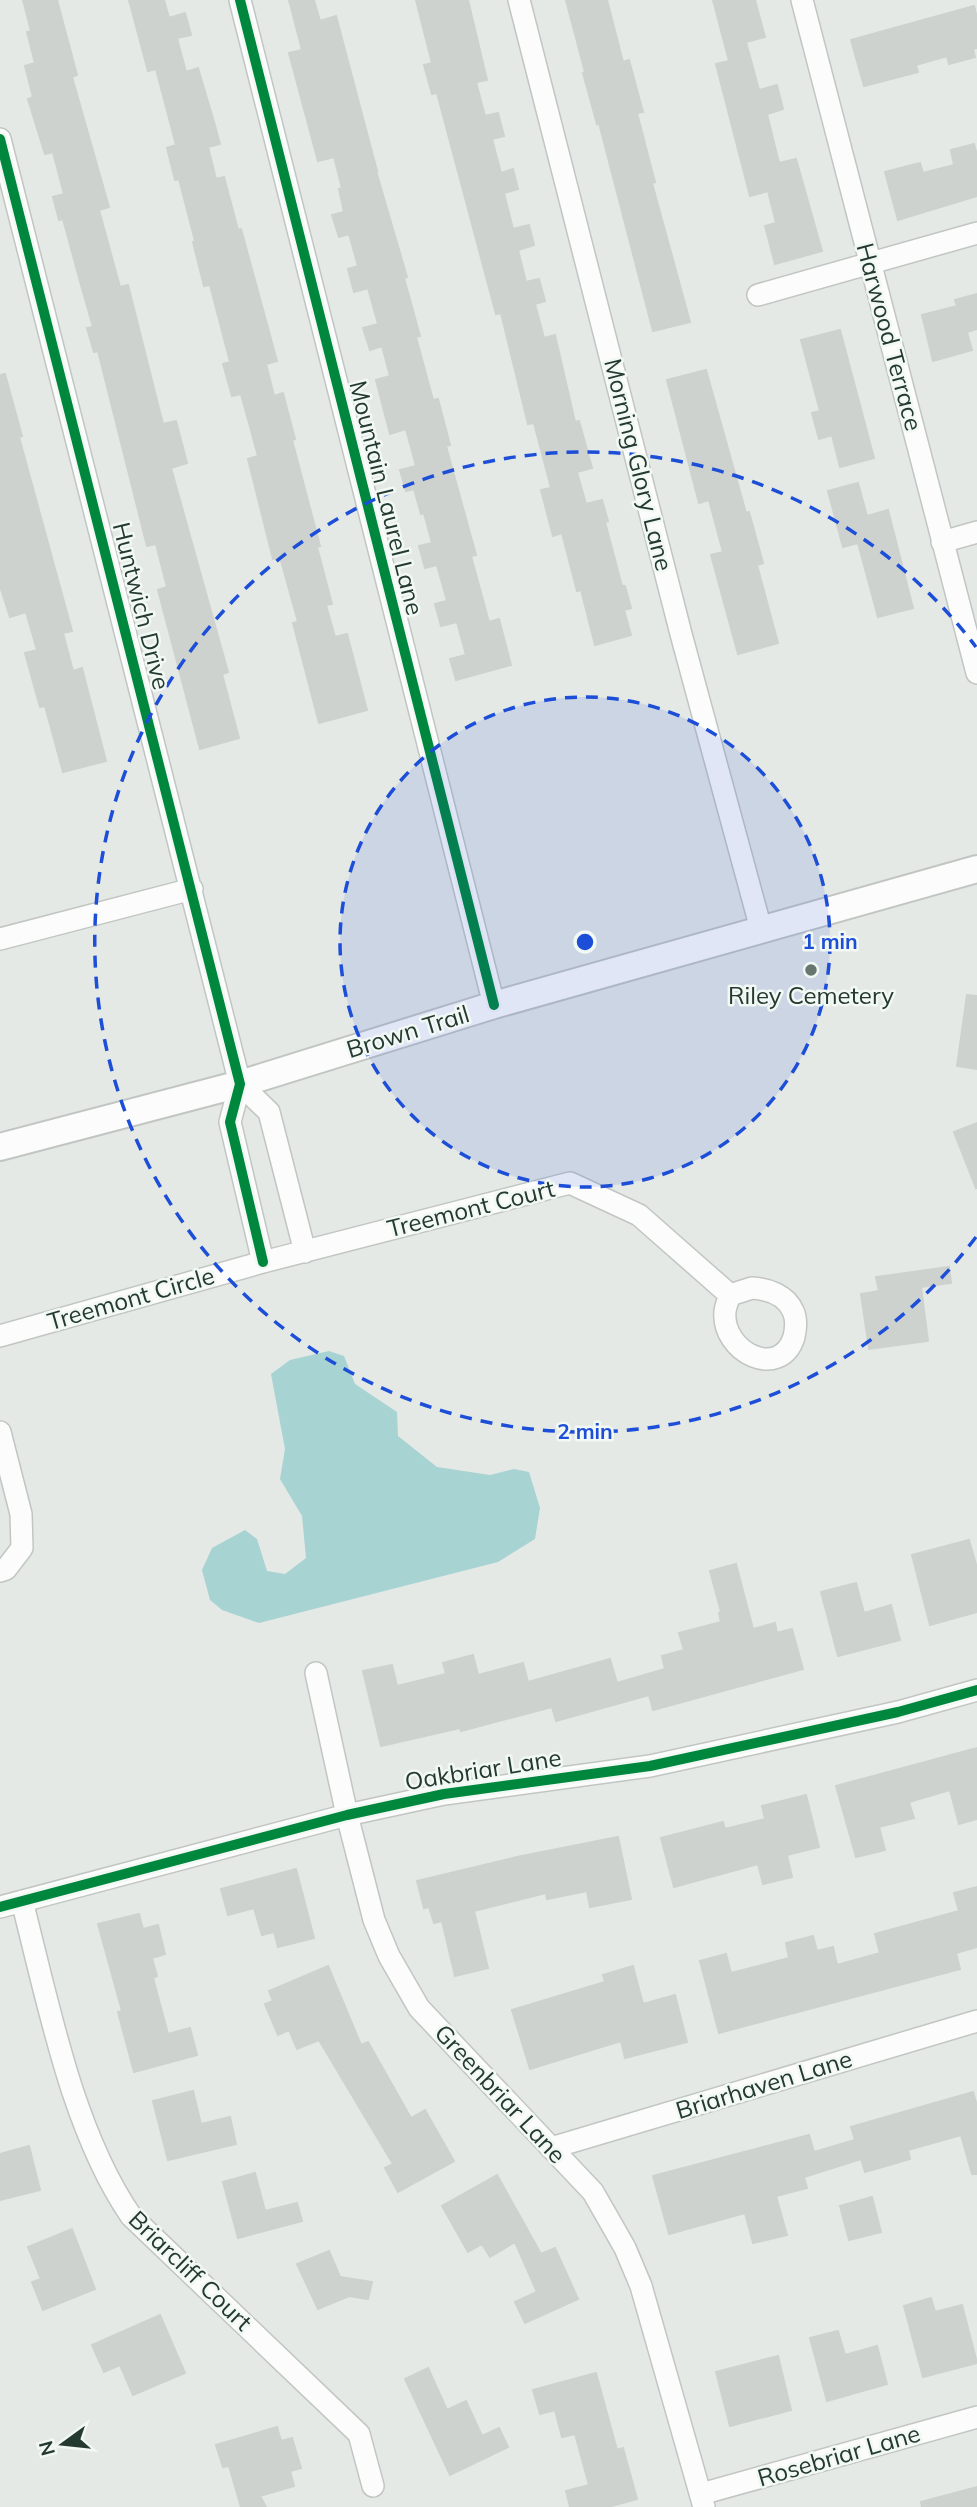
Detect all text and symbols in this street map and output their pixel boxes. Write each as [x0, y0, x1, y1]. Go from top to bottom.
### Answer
street label: Harwood Terrace [850, 240, 929, 434]
street label: Morning Glory Lane [598, 356, 680, 574]
street label: Mountain Laurel Lane [343, 377, 431, 618]
street label: Huntwich Drive [107, 519, 177, 693]
text: 1 min [802, 928, 858, 954]
centre of rings [573, 930, 597, 954]
marker: Riley Cemetery [803, 962, 819, 978]
place label: Riley Cemetery [728, 980, 894, 1010]
street label: Brown Trail [343, 998, 473, 1064]
street label: Treemont Court [384, 1173, 558, 1243]
street label: Treemont Circle [44, 1260, 218, 1336]
text: 2 min [557, 1418, 613, 1444]
street label: Oakbriar Lane [402, 1742, 563, 1796]
street label: Greenbriar Lane [429, 2018, 573, 2169]
street label: Briarhaven Lane [672, 2043, 855, 2125]
street label: Briarcliff Court [123, 2204, 259, 2337]
north arrow [28, 2409, 98, 2479]
street label: Rosebriar Lane [754, 2417, 924, 2493]
text: N [33, 2438, 60, 2458]

